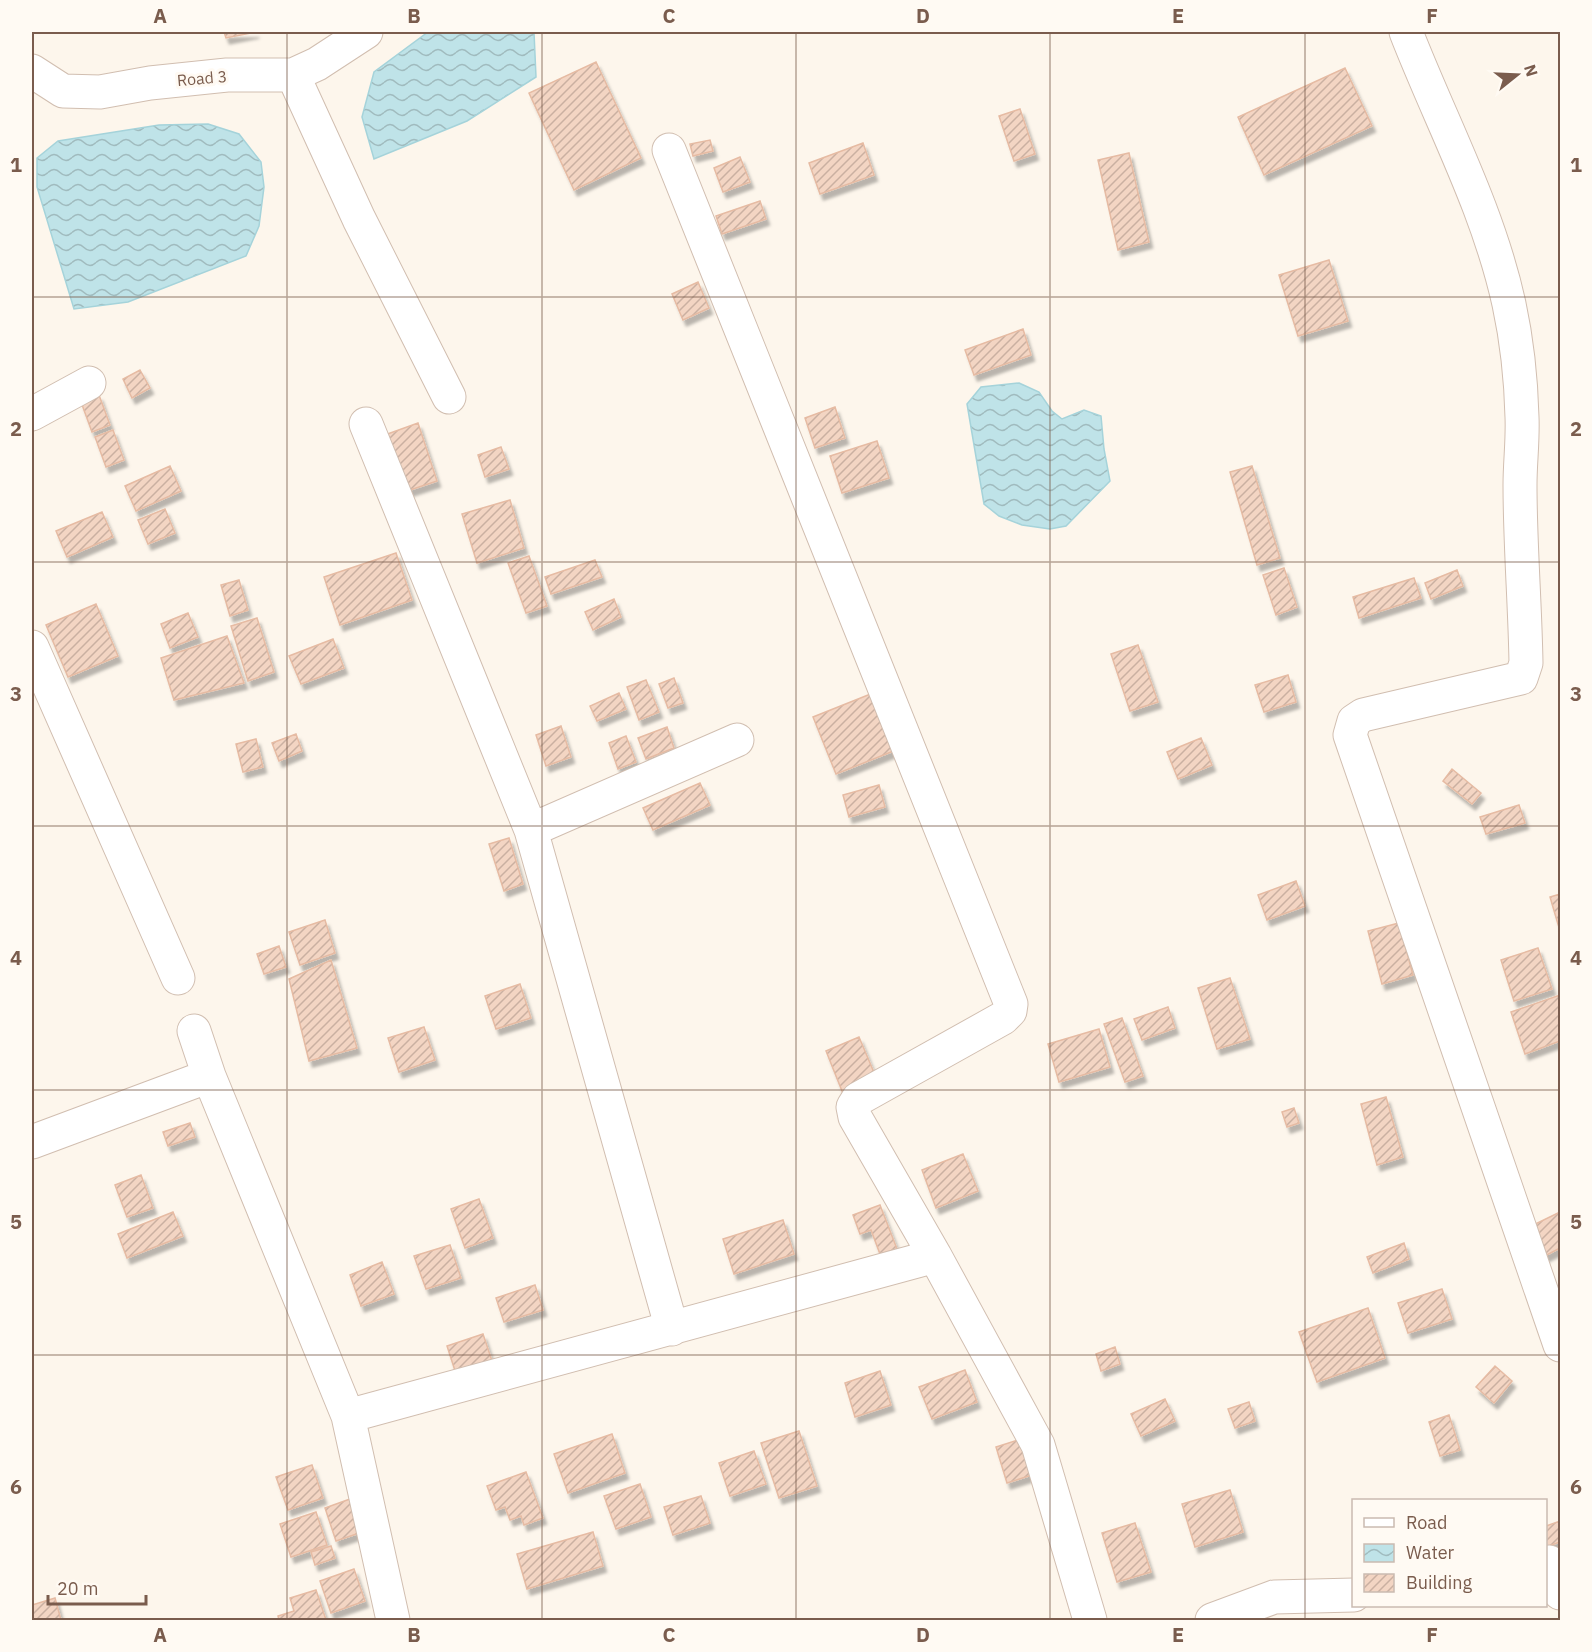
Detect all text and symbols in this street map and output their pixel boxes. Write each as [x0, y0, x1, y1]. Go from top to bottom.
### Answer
text: A [153, 2, 167, 29]
text: B [407, 2, 421, 29]
text: C [662, 2, 676, 29]
text: D [916, 2, 930, 29]
text: E [1172, 2, 1184, 29]
text: F [1426, 2, 1438, 29]
north arrow [1487, 45, 1547, 105]
text: N [1520, 62, 1543, 79]
street label: Road 3 [176, 66, 228, 90]
text: 1 [10, 151, 22, 178]
text: 1 [1570, 151, 1582, 178]
text: 2 [10, 415, 22, 442]
text: 2 [1570, 415, 1582, 442]
text: 3 [10, 680, 22, 707]
text: 3 [1570, 680, 1582, 707]
text: 4 [10, 944, 22, 971]
text: 4 [1570, 944, 1582, 971]
text: 5 [10, 1208, 22, 1235]
text: 5 [1570, 1208, 1582, 1235]
text: 6 [10, 1473, 22, 1500]
text: 6 [1570, 1473, 1582, 1500]
legend [1352, 1499, 1547, 1607]
text: Road [1406, 1511, 1447, 1534]
text: Water [1406, 1541, 1455, 1564]
scale bar [48, 1568, 146, 1606]
text: Building [1406, 1571, 1473, 1594]
text: 20 m [57, 1577, 99, 1600]
text: A [153, 1621, 167, 1648]
text: B [407, 1621, 421, 1648]
text: C [662, 1621, 676, 1648]
text: D [916, 1621, 930, 1648]
text: E [1172, 1621, 1184, 1648]
text: F [1426, 1621, 1438, 1648]

